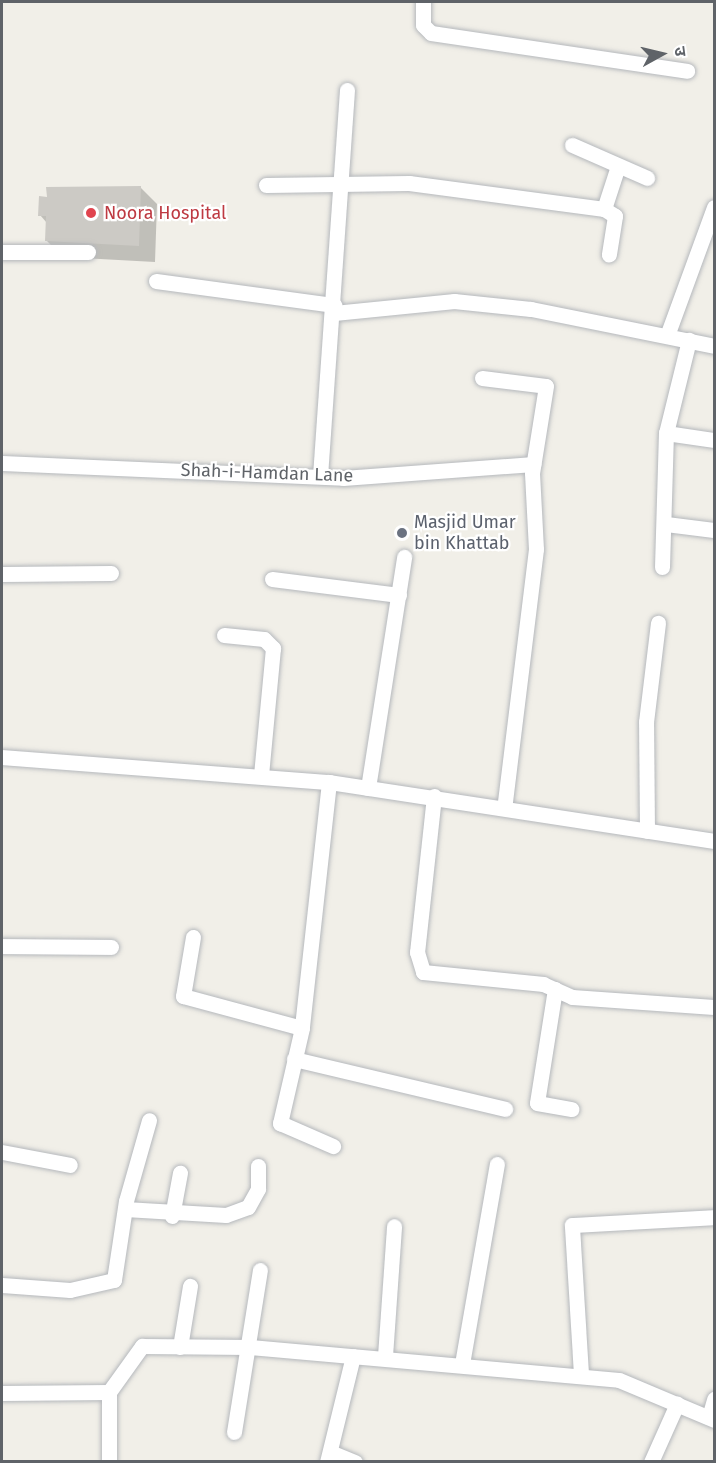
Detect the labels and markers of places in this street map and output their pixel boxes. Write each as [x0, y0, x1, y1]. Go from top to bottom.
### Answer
place label: Noora Hospital [104, 202, 226, 224]
marker: Noora Hospital [82, 204, 100, 222]
place label: Masjid Umar bin Khattab [414, 512, 516, 554]
marker: Masjid Umar bin Khattab [395, 526, 409, 540]

